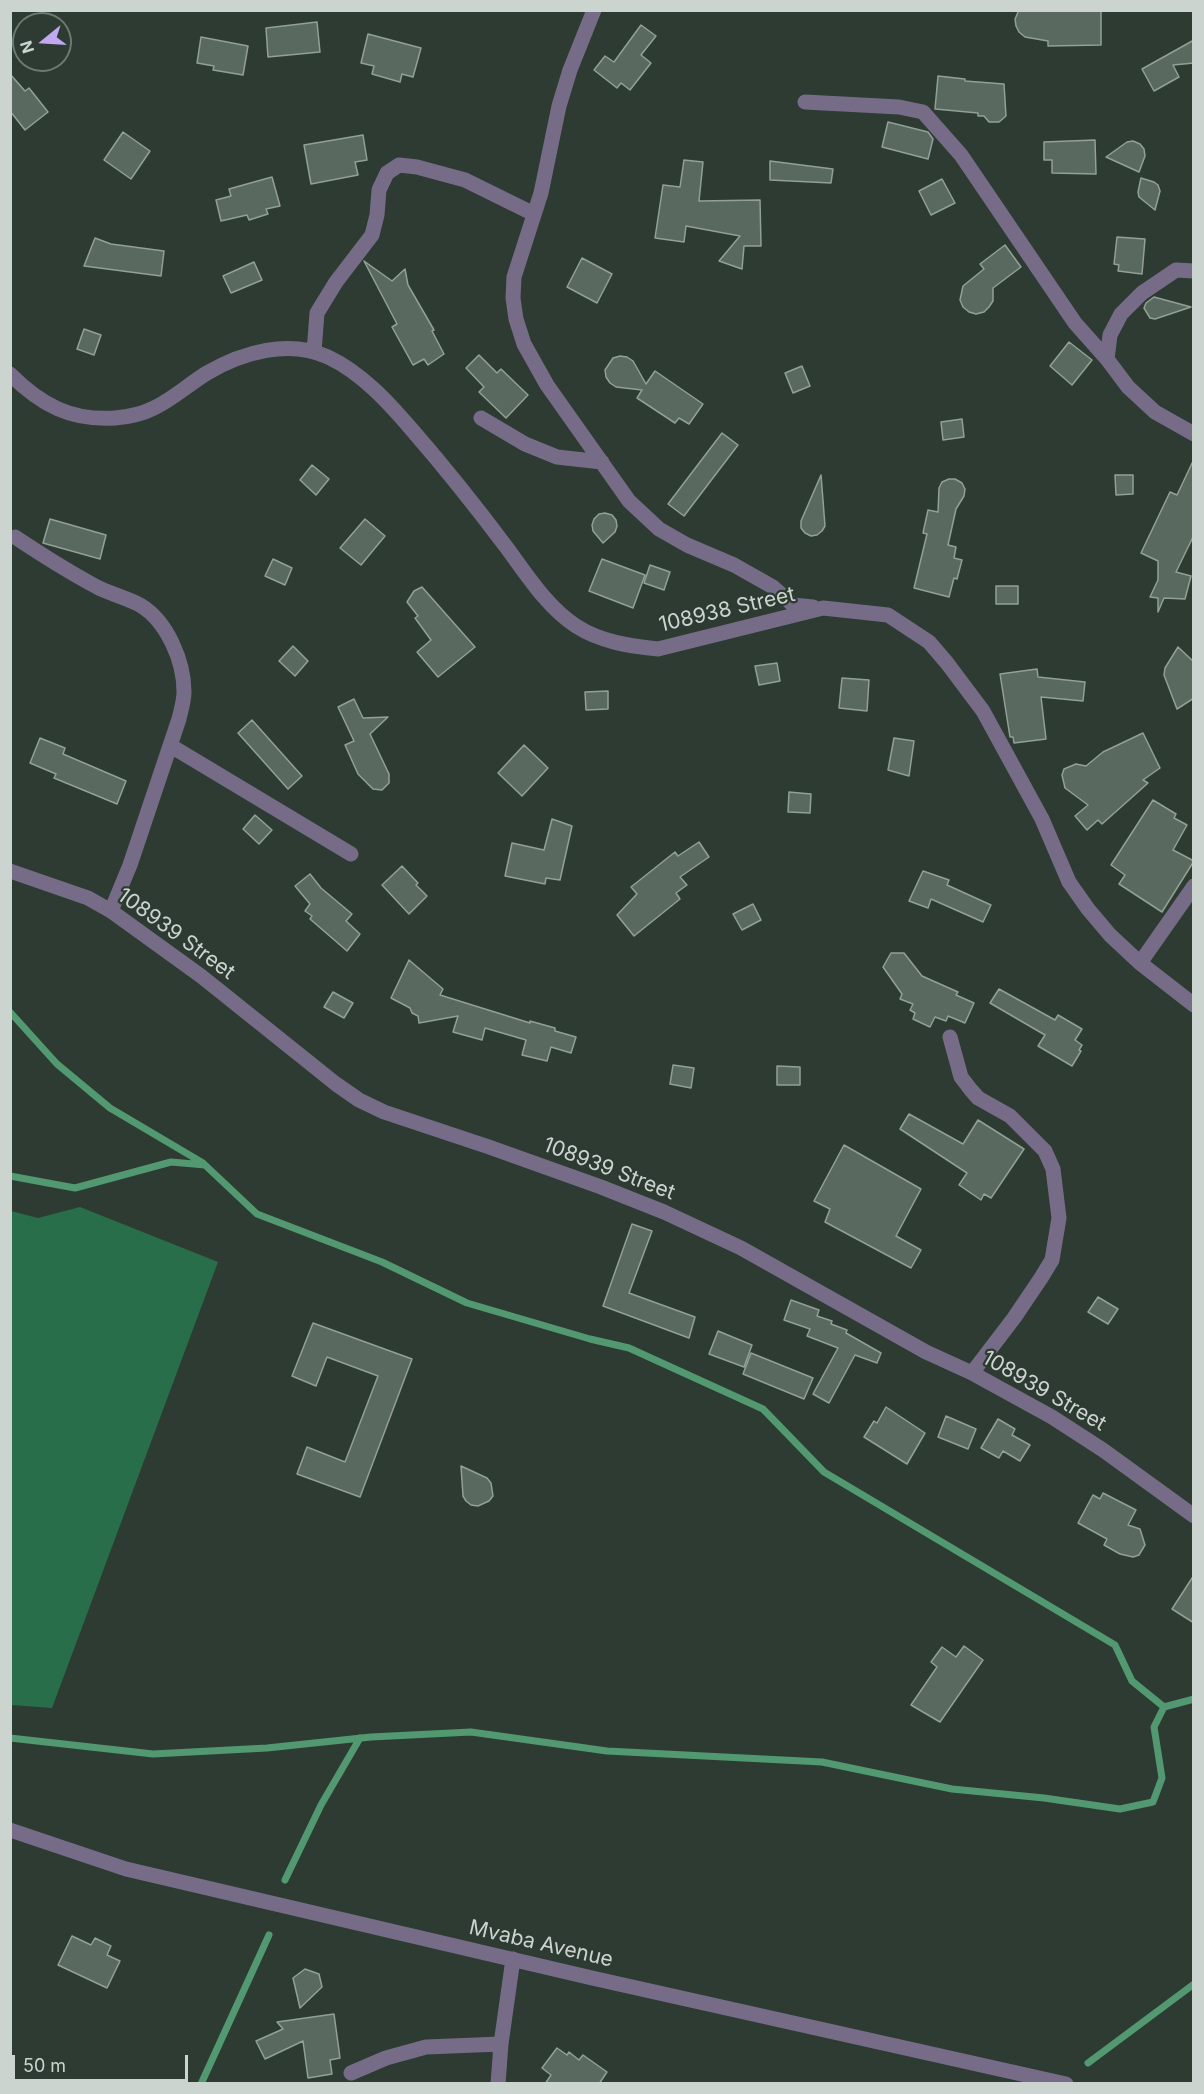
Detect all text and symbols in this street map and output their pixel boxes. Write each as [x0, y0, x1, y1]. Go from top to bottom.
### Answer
north arrow [12, 12, 72, 72]
text: N [15, 38, 38, 56]
street label: 108938 Street [656, 582, 798, 638]
street label: 108939 Street [112, 883, 240, 985]
street label: 108939 Street [540, 1132, 678, 1206]
street label: 108939 Street [978, 1345, 1110, 1437]
street label: Mvaba Avenue [467, 1915, 615, 1973]
scale bar [15, 2043, 190, 2081]
text: 50 m [23, 2055, 66, 2076]

